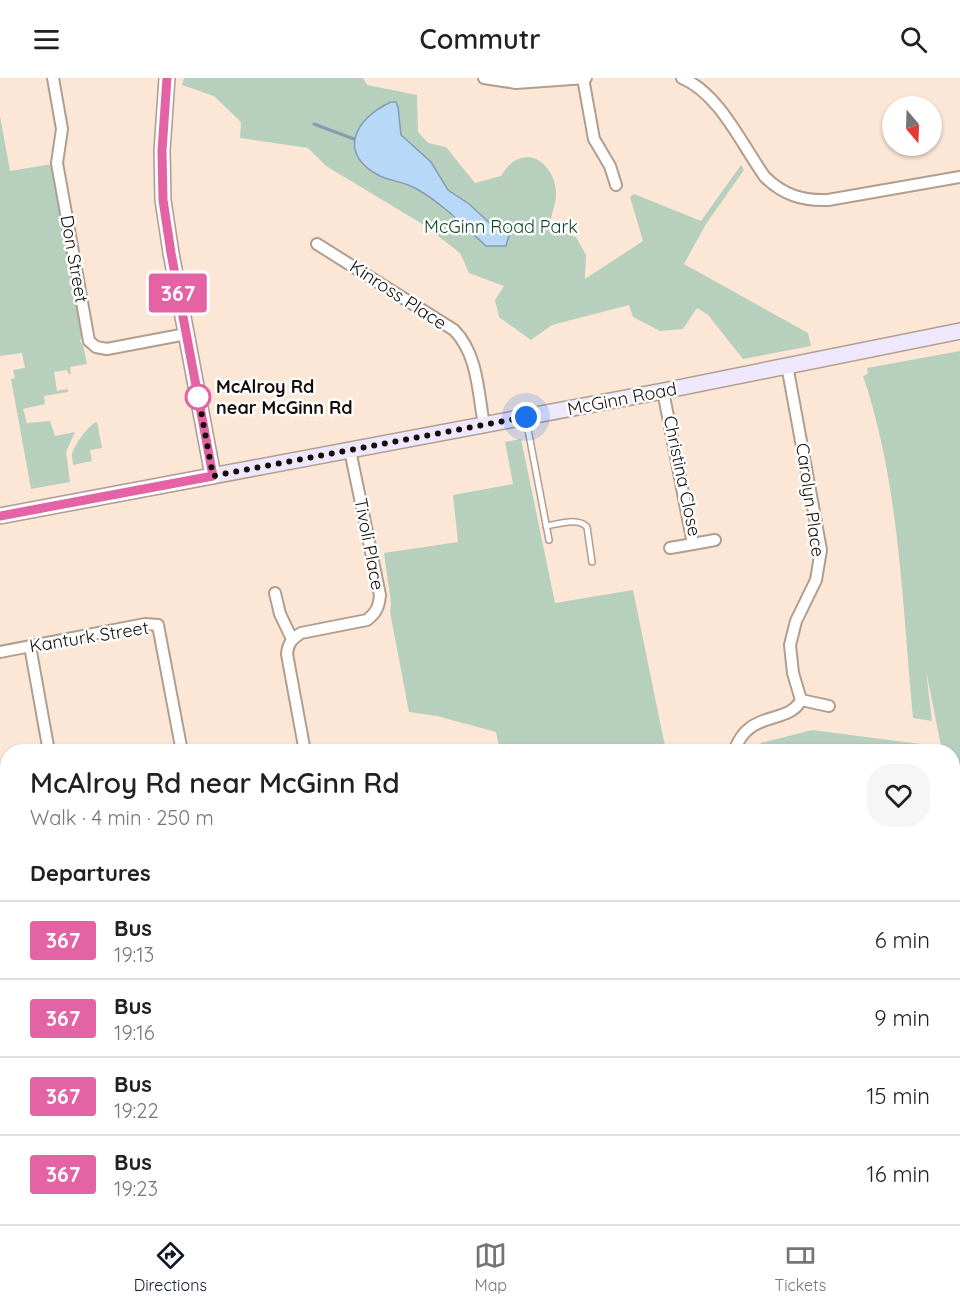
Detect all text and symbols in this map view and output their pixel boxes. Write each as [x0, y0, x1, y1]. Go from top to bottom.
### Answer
text: Commutr [420, 22, 540, 56]
icon: menu [30, 23, 63, 56]
icon: search [897, 23, 930, 56]
north arrow [882, 96, 942, 156]
map controls [882, 96, 942, 156]
street label: Don Street [55, 213, 94, 304]
park label: McGinn Road Park [424, 215, 578, 238]
street label: Kinross Place [346, 255, 451, 334]
line badge: 367 [144, 274, 213, 312]
text: 367 [161, 280, 195, 306]
place label: McAlroy Rd near McGinn Rd [216, 375, 353, 419]
street label: McGinn Road [565, 377, 679, 420]
marker: McAlroy Rd near McGinn Rd [185, 384, 211, 410]
your location [511, 402, 541, 432]
street label: Christina Close [658, 414, 706, 538]
street label: Carolyn Place [791, 442, 830, 558]
street label: Tivoli Place [349, 496, 390, 592]
street label: Kanturk Street [28, 616, 150, 657]
button: heart [867, 764, 930, 827]
text: McAlroy Rd near McGinn Rd [30, 765, 400, 800]
text: Walk · 4 min · 250 m [30, 805, 214, 830]
text: Departures [30, 859, 151, 887]
text: Bus [114, 914, 152, 942]
text: 6 min [875, 926, 930, 954]
text: 367 [46, 927, 80, 953]
text: 19:13 [114, 942, 154, 967]
text: Bus [114, 992, 152, 1020]
text: 9 min [874, 1004, 930, 1032]
text: 367 [46, 1005, 80, 1031]
text: 19:16 [114, 1020, 154, 1045]
text: Bus [114, 1070, 152, 1098]
text: 15 min [866, 1082, 930, 1110]
text: 367 [46, 1083, 80, 1109]
text: 19:22 [114, 1098, 158, 1123]
text: Bus [114, 1148, 152, 1176]
text: 16 min [867, 1160, 930, 1188]
text: 367 [46, 1161, 80, 1187]
text: 19:23 [114, 1176, 158, 1201]
tab: Directions [134, 1239, 207, 1295]
tab: Map [474, 1239, 507, 1295]
tab: Tickets [774, 1239, 826, 1295]

